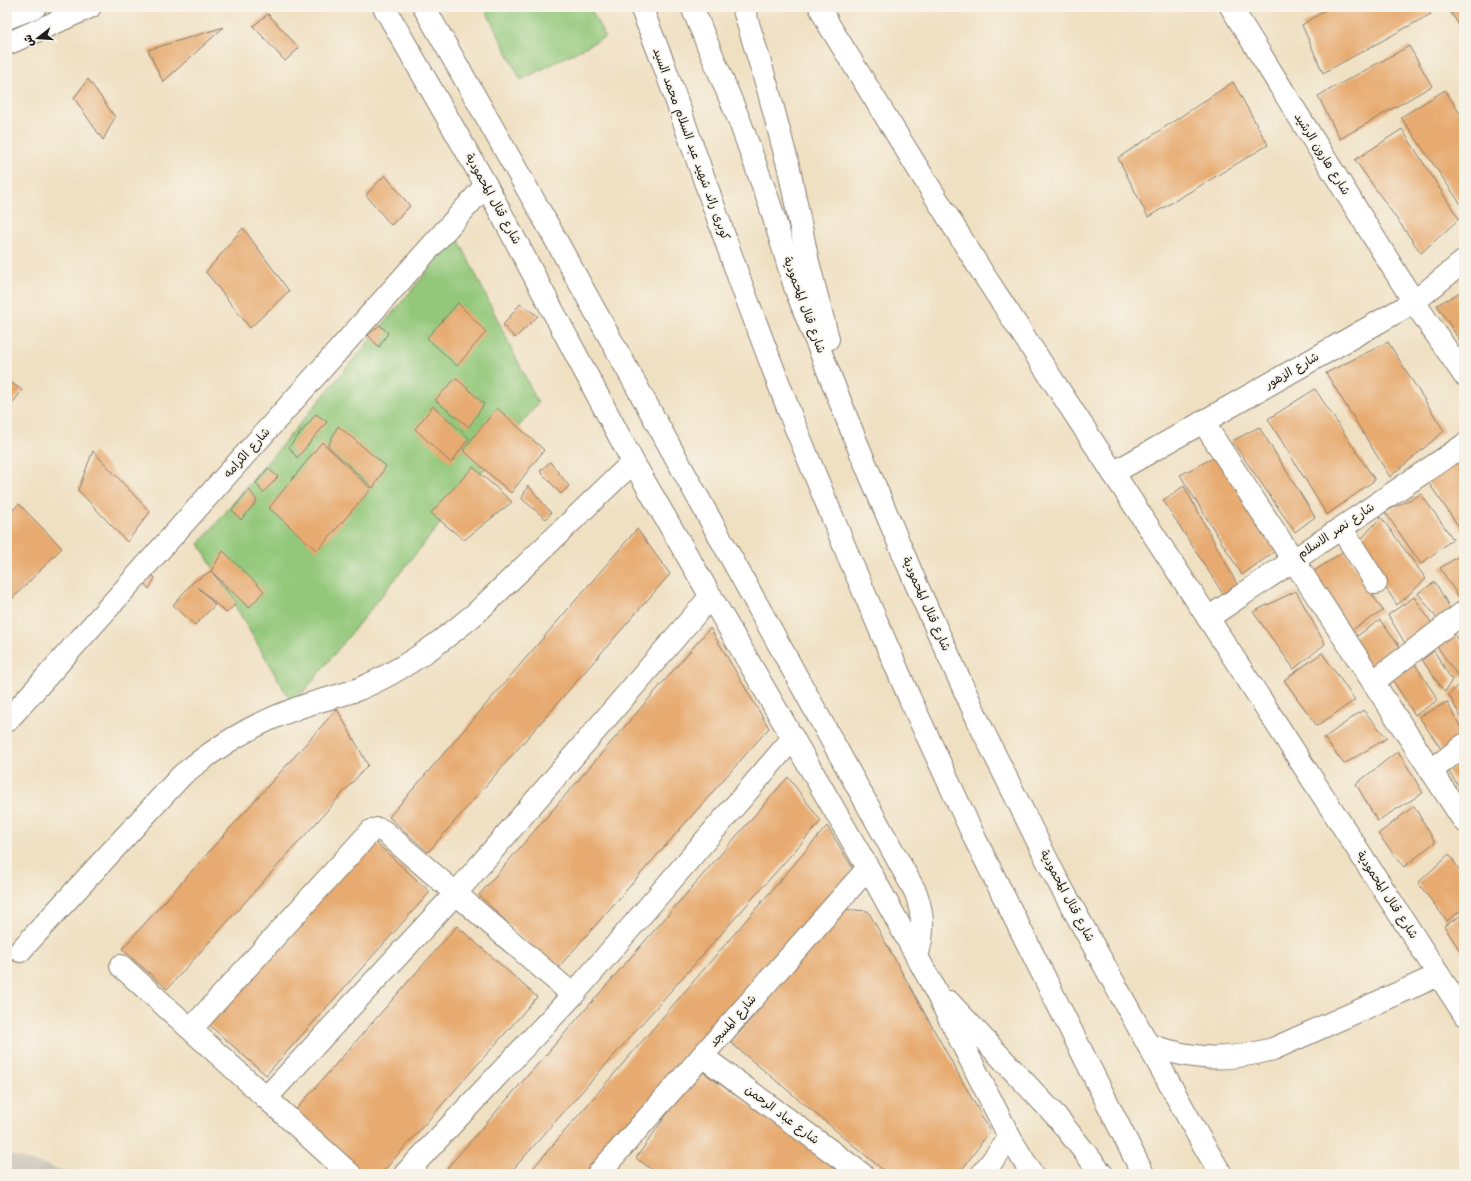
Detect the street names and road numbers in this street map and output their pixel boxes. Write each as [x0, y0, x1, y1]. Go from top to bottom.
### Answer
street label: كوبرى رائد شهيد عبد السلام محمد السيد [648, 45, 734, 243]
street label: شارع هارون الرشيد [1290, 110, 1354, 198]
street label: شارع قنال المحمودية [461, 150, 525, 248]
street label: شارع قنال المحمودية [779, 254, 829, 356]
street label: شارع الزهور [1261, 349, 1322, 394]
street label: شارع الكرامه [220, 424, 274, 482]
street label: شارع نصر الاسلام [1294, 499, 1378, 563]
street label: شارع قنال المحمودية [898, 554, 954, 654]
street label: شارع قنال المحمودية [1036, 847, 1098, 945]
street label: شارع قنال المحمودية [1352, 848, 1422, 942]
street label: شارع المسجد [706, 991, 760, 1051]
street label: شارع عباد الرحمن [741, 1081, 823, 1149]

